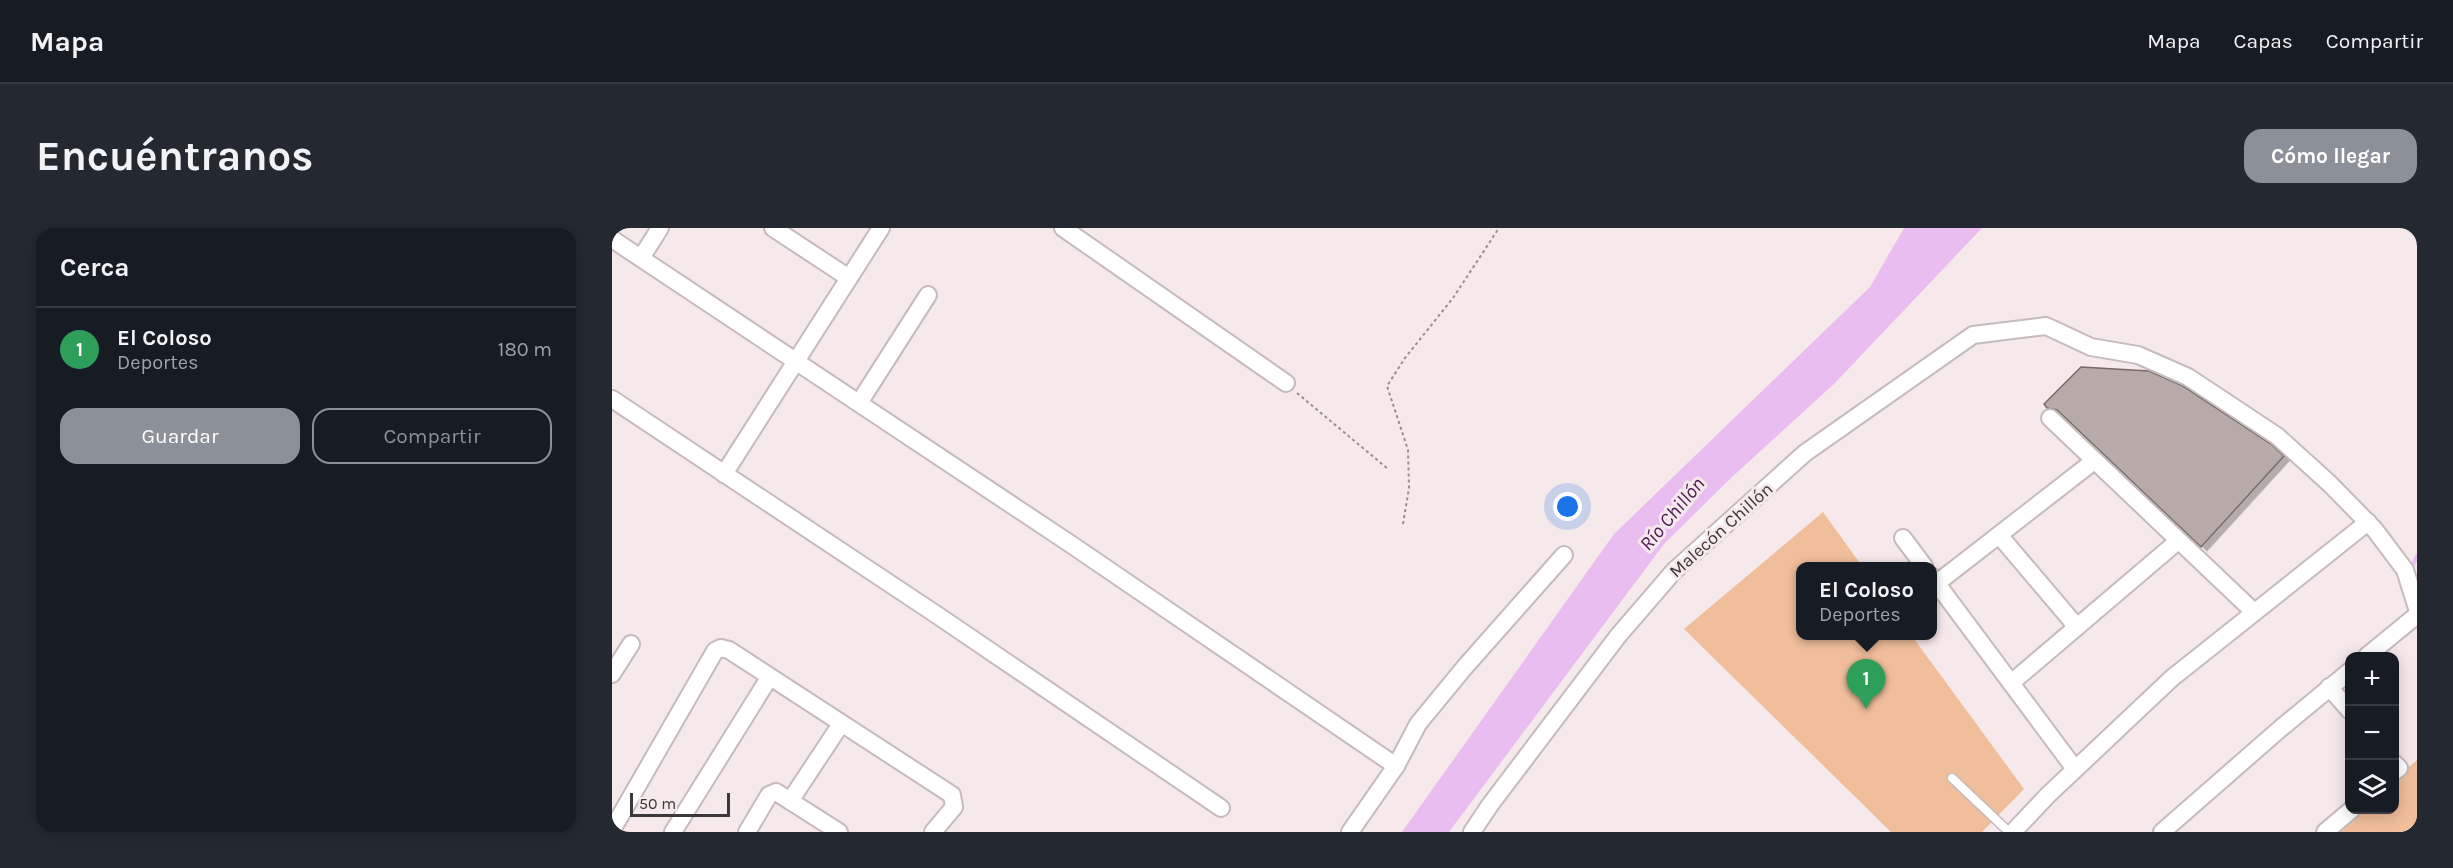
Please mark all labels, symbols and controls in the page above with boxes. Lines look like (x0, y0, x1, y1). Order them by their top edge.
text: Mapa (30, 25, 104, 58)
text: Mapa (2147, 29, 2201, 53)
text: Capas (2234, 29, 2293, 53)
text: Compartir (2326, 29, 2423, 53)
button: Cómo llegar (2244, 129, 2417, 183)
text: Encuéntranos (36, 131, 314, 181)
text: Cerca (60, 252, 129, 283)
text: El Coloso (117, 325, 212, 351)
text: 1 (76, 338, 83, 361)
text: 180 m (498, 338, 552, 361)
text: Deportes (117, 351, 199, 374)
button: Guardar (60, 408, 300, 464)
button: Compartir (312, 408, 552, 464)
water label: Río Chillón (1635, 473, 1709, 555)
street label: Malecón Chillón (1665, 478, 1777, 582)
your location (1553, 492, 1582, 521)
popup (1796, 562, 1937, 640)
text: El Coloso (1819, 577, 1914, 603)
text: Deportes (1819, 603, 1901, 626)
map controls (2345, 652, 2399, 814)
button: + (2345, 652, 2399, 706)
pin: 1 (1846, 660, 1886, 709)
button: − (2345, 706, 2399, 760)
button: layers (2345, 760, 2399, 814)
scale bar (630, 790, 730, 818)
text: 50 m (639, 794, 676, 813)

